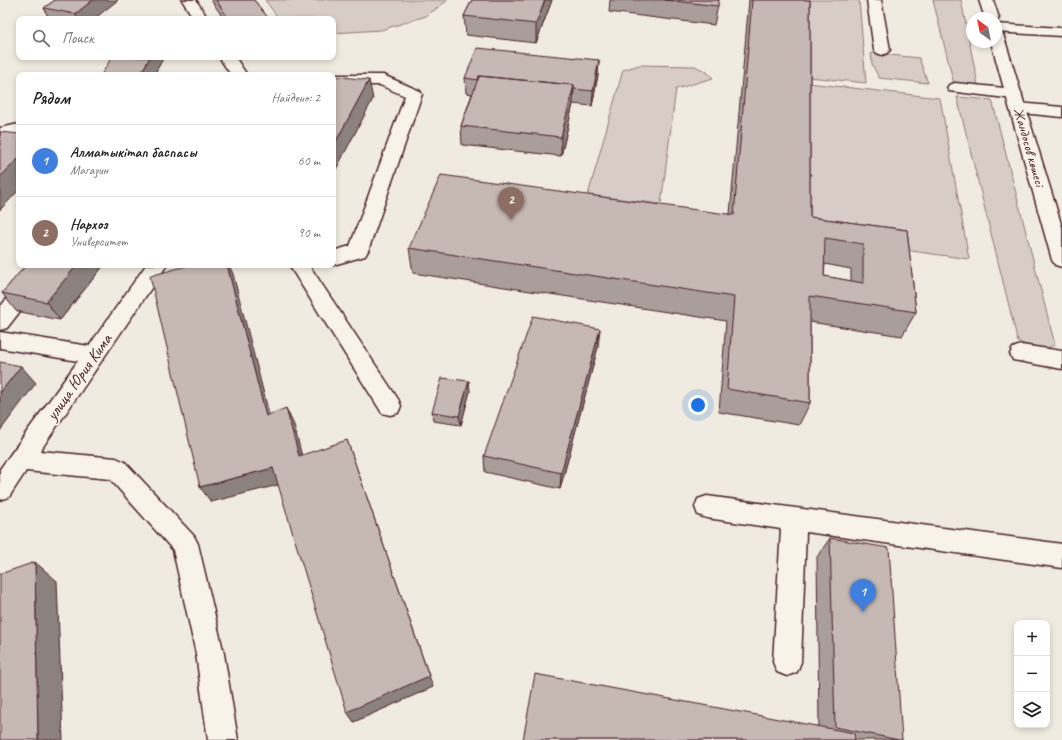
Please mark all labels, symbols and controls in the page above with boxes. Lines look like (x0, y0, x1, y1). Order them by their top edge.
north arrow (966, 12, 1002, 48)
search box (16, 16, 336, 60)
icon: search (30, 27, 52, 49)
text: Поиск (62, 29, 94, 48)
text: Рядом (32, 88, 70, 109)
text: Найдено: 2 (272, 90, 320, 106)
street label: Жандосов көшесі (1010, 106, 1049, 191)
text: Алматыкітап баспасы (70, 143, 196, 162)
text: 1 (42, 153, 48, 169)
text: 60 m (298, 153, 320, 169)
text: Магазин (70, 162, 108, 178)
pin: 2 (498, 187, 524, 220)
text: Нархоз (70, 215, 108, 234)
text: 2 (42, 225, 48, 241)
text: 90 m (298, 225, 320, 241)
text: Университет (70, 234, 128, 250)
street label: улица Юрия Кима (41, 328, 117, 425)
your location (688, 395, 708, 415)
pin: 1 (850, 579, 876, 612)
map controls (1014, 620, 1050, 728)
button: + (1014, 620, 1050, 656)
button: − (1014, 656, 1050, 692)
button: layers (1014, 692, 1050, 728)

